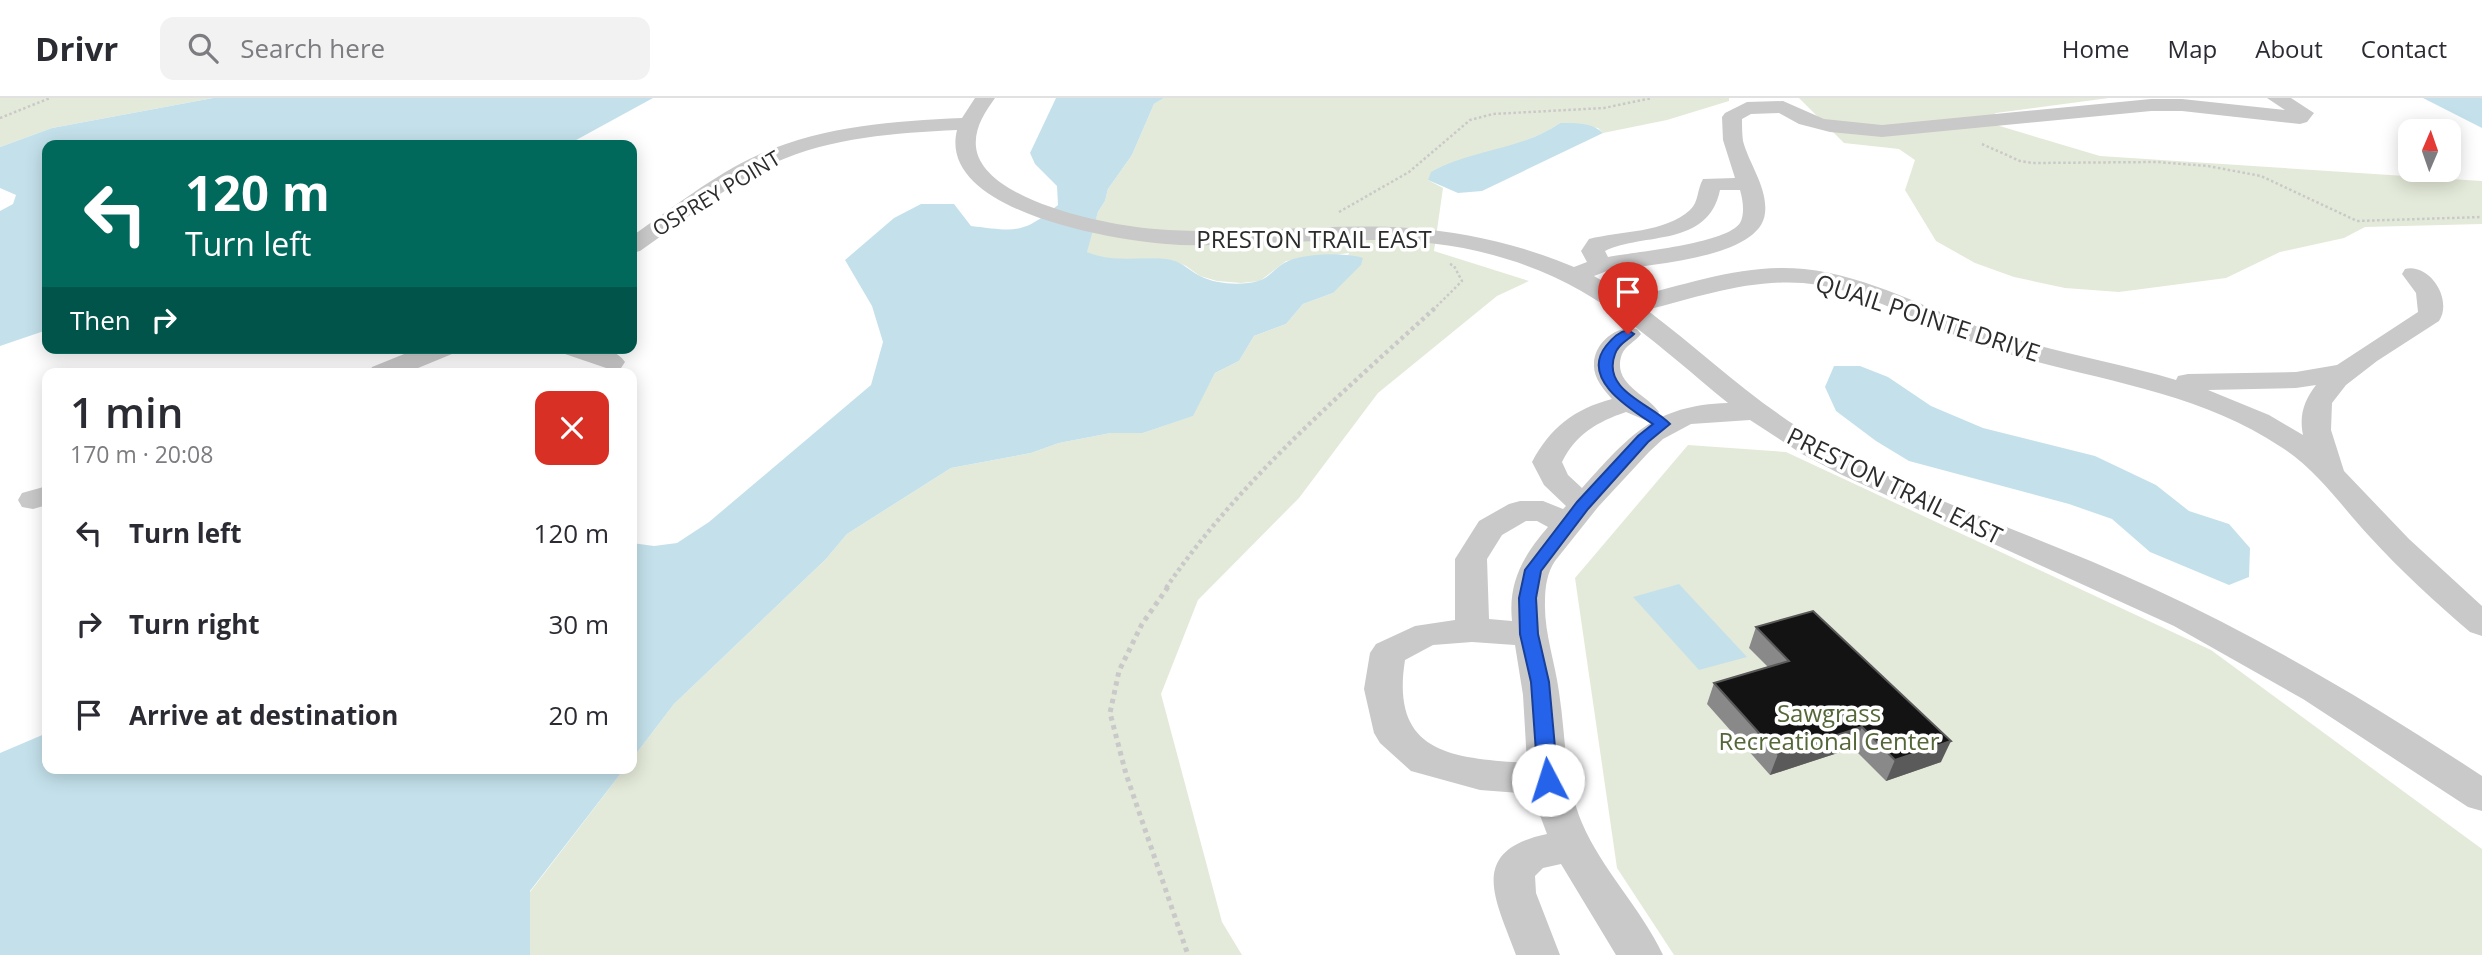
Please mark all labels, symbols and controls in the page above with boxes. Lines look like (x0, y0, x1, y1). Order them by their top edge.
search box (160, 17, 650, 80)
text: Drivr (35, 26, 118, 71)
icon: search (184, 29, 222, 67)
text: Search here (240, 30, 385, 66)
text: Home (2062, 32, 2130, 65)
text: Map (2168, 32, 2217, 65)
text: About (2255, 32, 2323, 65)
text: Contact (2361, 32, 2447, 65)
north arrow (2398, 119, 2460, 182)
map controls (2398, 119, 2461, 182)
street label: OSPREY POINT (647, 144, 786, 242)
text: 120 m (185, 159, 330, 225)
icon: left (70, 168, 161, 259)
text: Turn left (185, 222, 311, 265)
street label: PRESTON TRAIL EAST (1196, 222, 1432, 255)
pin (1598, 262, 1658, 334)
street label: QUAIL POINTE DRIVE (1812, 265, 2044, 369)
icon: arrive (1609, 273, 1647, 311)
icon: right (145, 301, 183, 339)
text: Then (70, 302, 131, 338)
text: 1 min (70, 383, 183, 440)
button: close (535, 391, 609, 465)
street label: PRESTON TRAIL EAST (1782, 419, 2008, 551)
text: 170 m · 20:08 (70, 438, 213, 470)
icon: left (70, 514, 108, 552)
text: Turn left (129, 515, 241, 551)
text: 120 m (534, 515, 609, 551)
icon: right (70, 605, 108, 643)
text: Turn right (129, 606, 260, 642)
text: 30 m (548, 606, 609, 642)
icon: arrive (70, 696, 108, 734)
park label: Sawgrass Recreational Center (1719, 696, 1940, 757)
text: Arrive at destination (129, 697, 398, 733)
text: 20 m (548, 697, 609, 733)
position arrow (1511, 743, 1585, 817)

